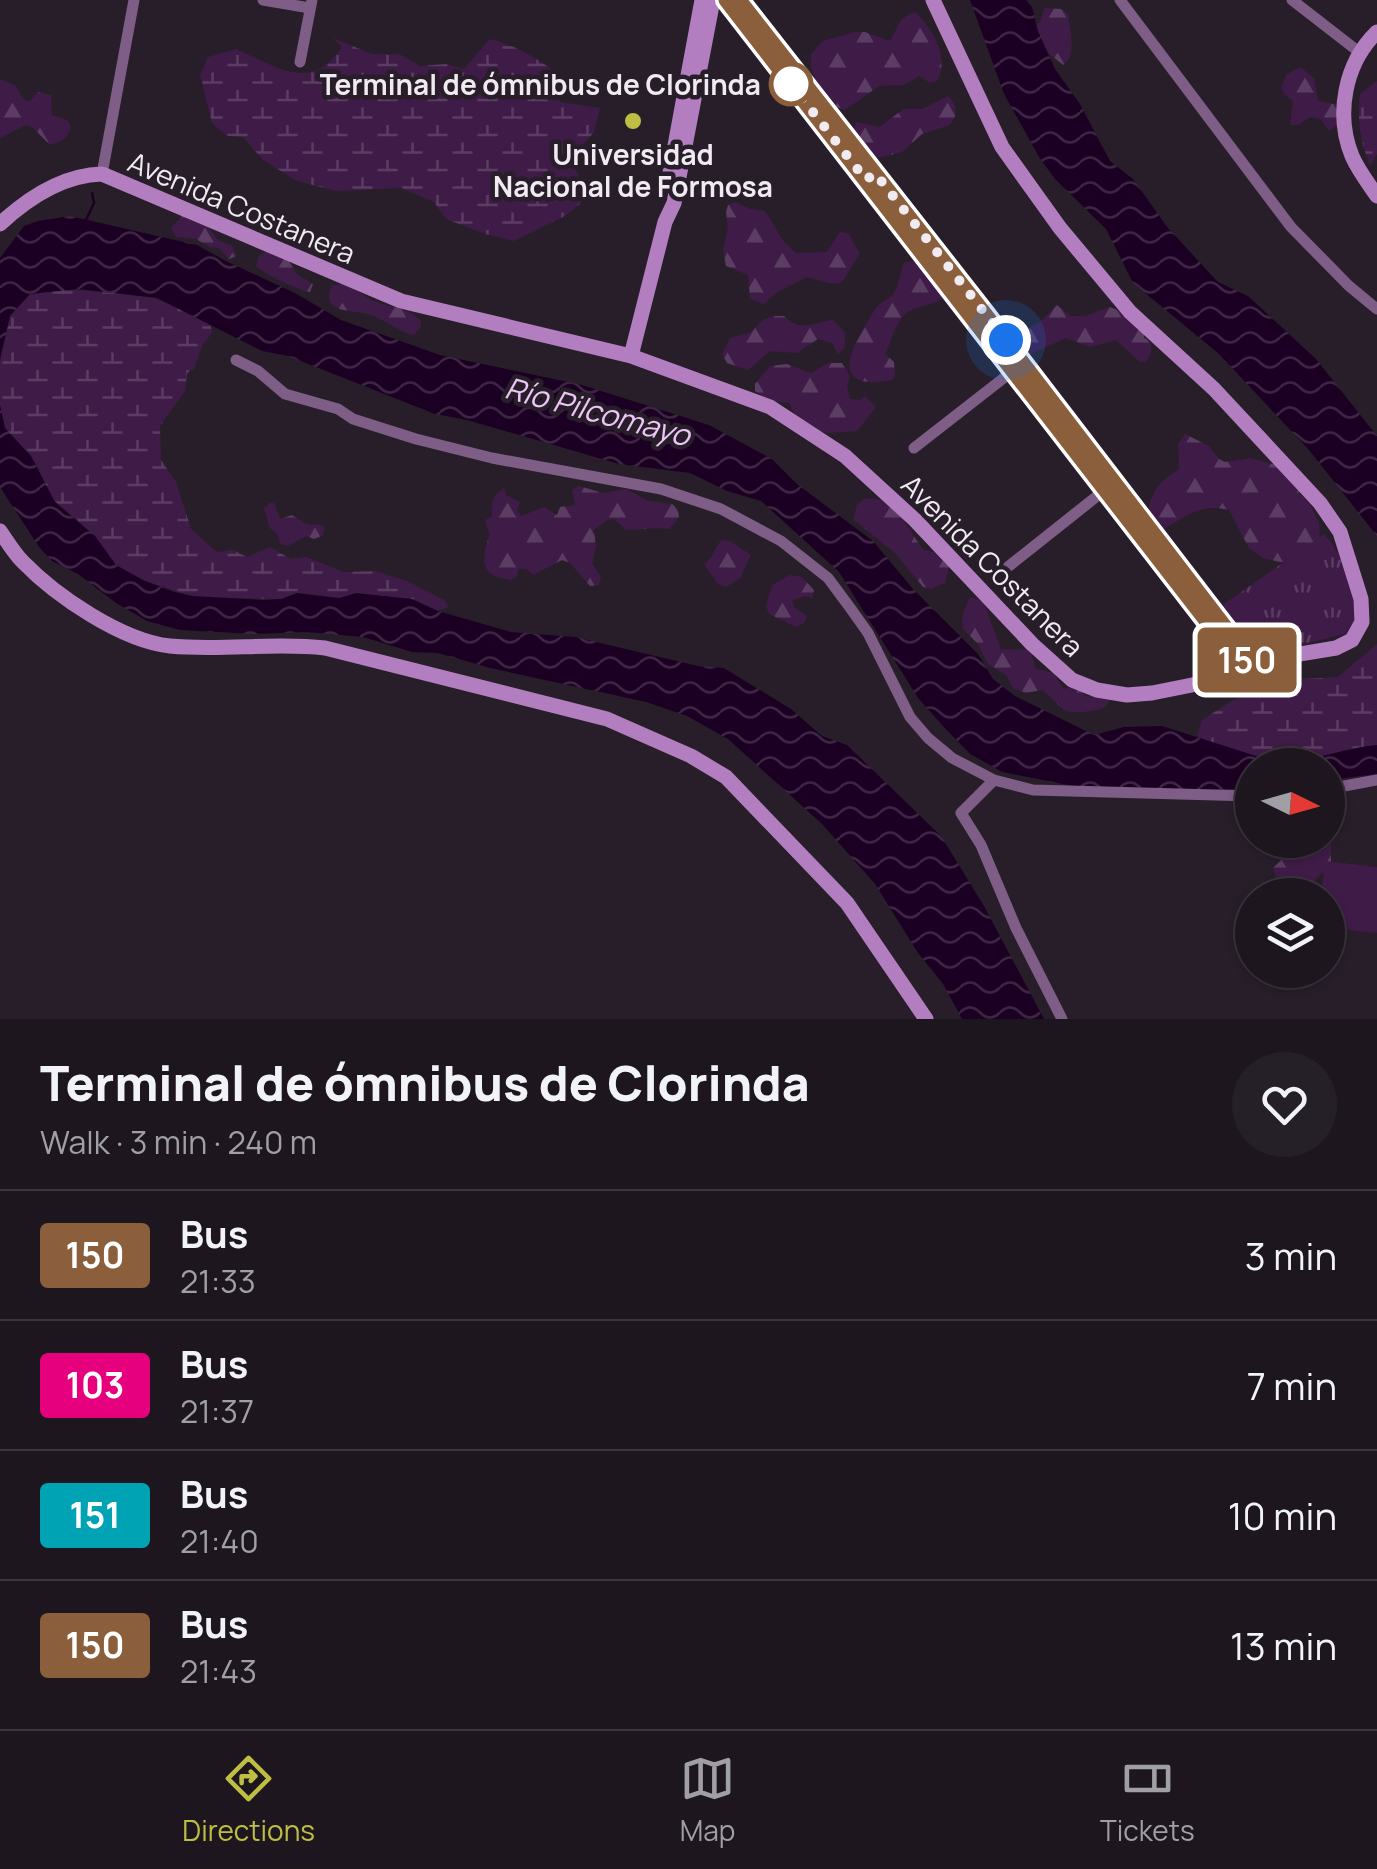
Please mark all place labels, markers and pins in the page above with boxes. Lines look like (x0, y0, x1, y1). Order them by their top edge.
marker: Terminal de ómnibus de Clorinda (770, 63, 812, 105)
place label: Terminal de ómnibus de Clorinda (320, 65, 761, 103)
marker: Universidad Nacional de Formosa (622, 110, 644, 132)
place label: Universidad Nacional de Formosa (493, 135, 773, 205)

